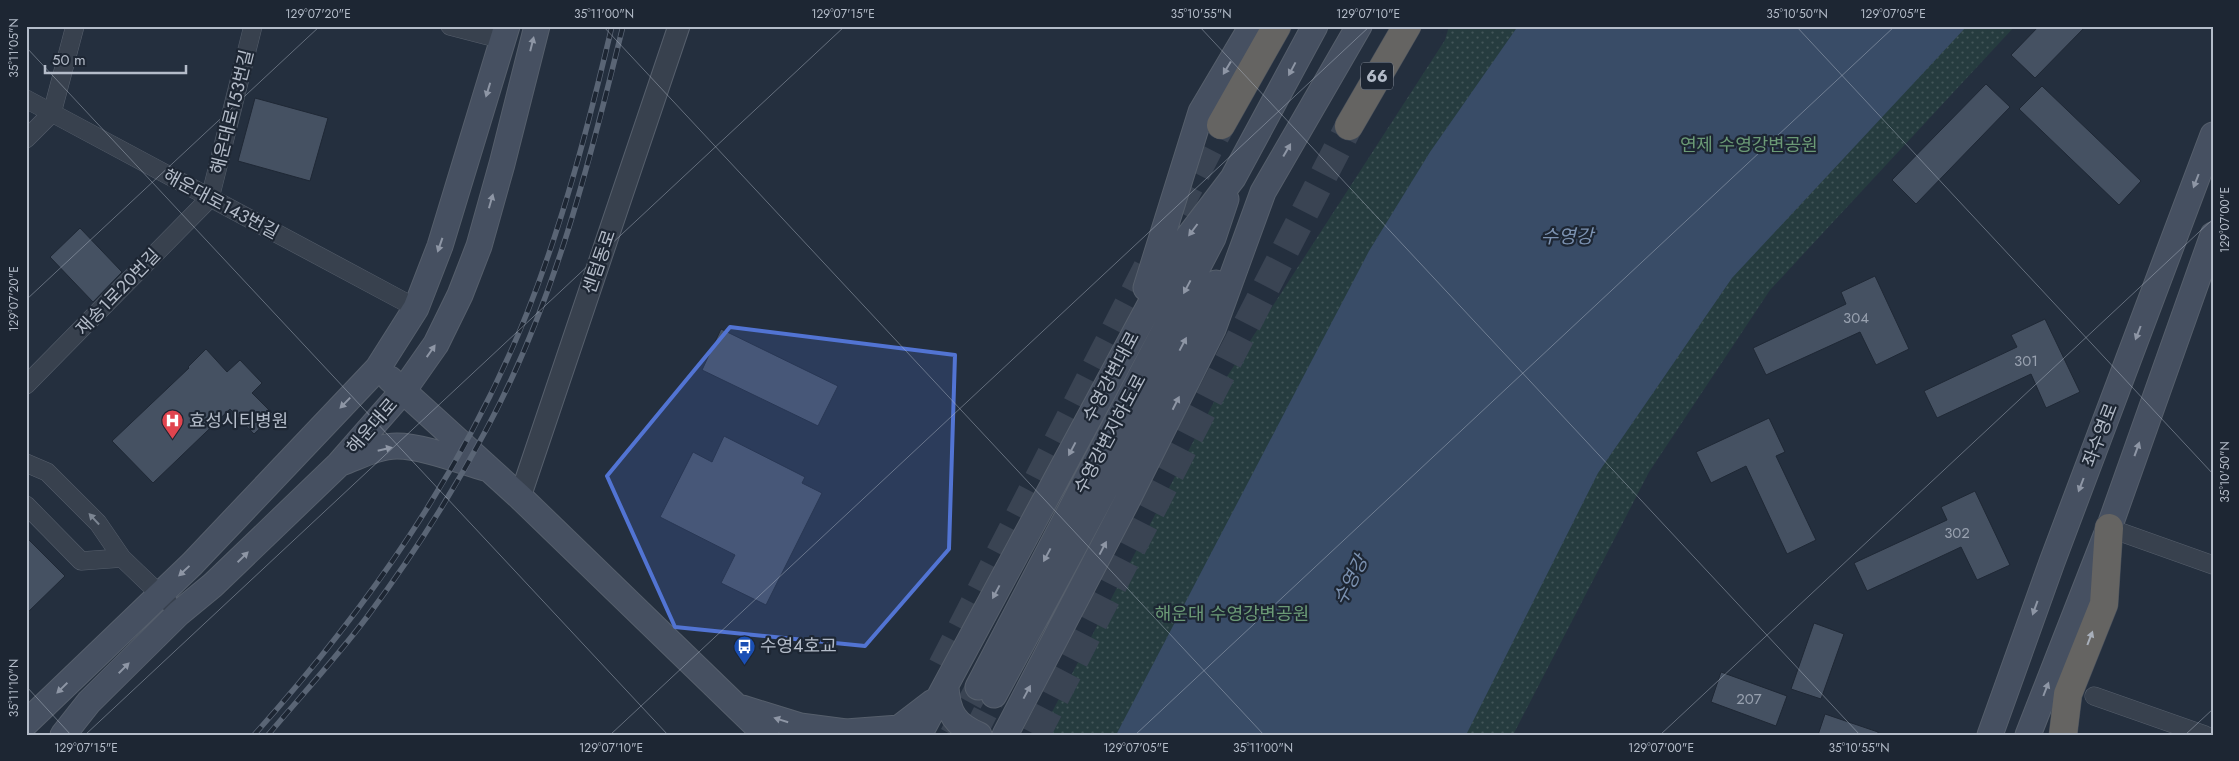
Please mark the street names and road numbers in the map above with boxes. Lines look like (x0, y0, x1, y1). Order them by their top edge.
street label: 해운대로153번길 (204, 47, 260, 177)
road number: 66 (1361, 62, 1393, 90)
street label: 해운대로143번길 (158, 163, 284, 245)
street label: 센텀동로 (576, 226, 622, 298)
street label: 재송1로20번길 (70, 243, 166, 341)
street label: 수영강변대로 (1076, 327, 1146, 427)
street label: 수영강변지하도로 (1067, 369, 1153, 499)
street label: 해운대로 (340, 392, 404, 460)
street label: 좌수영로 (2076, 399, 2124, 471)

